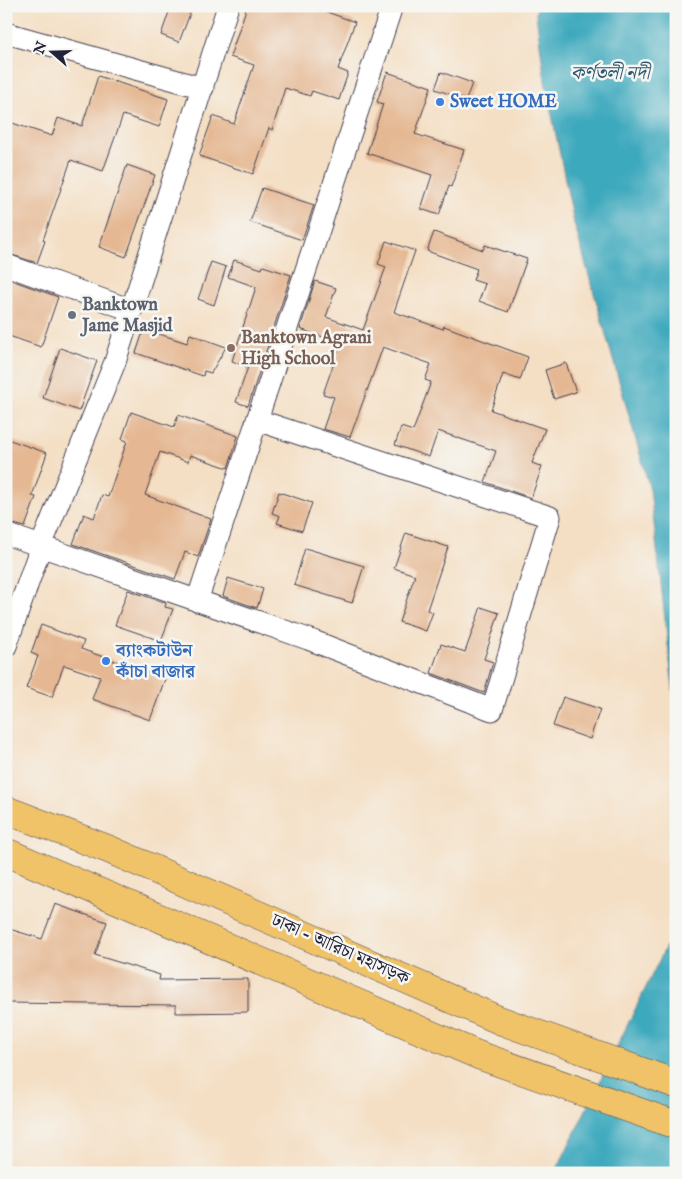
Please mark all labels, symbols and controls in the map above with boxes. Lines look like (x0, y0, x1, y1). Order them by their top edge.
north arrow (28, 28, 78, 78)
text: N (30, 39, 51, 58)
water label: কর্ণতলী নদী (571, 61, 652, 86)
place label: Sweet HOME (450, 91, 557, 114)
marker: Sweet HOME (434, 96, 446, 108)
place label: Banktown Jame Masjid (80, 294, 173, 338)
marker: Banktown Jame Masjid (66, 309, 78, 321)
place label: Banktown Agrani High School (241, 327, 372, 371)
marker: Banktown Agrani High School (225, 342, 237, 354)
place label: ব্যাংকটাউন কাঁচা বাজার (115, 639, 196, 684)
marker: ব্যাংকটাউন কাঁচা বাজার (100, 655, 112, 667)
street label: ঢাকা - আরিচা মহাসড়ক (267, 909, 414, 991)

